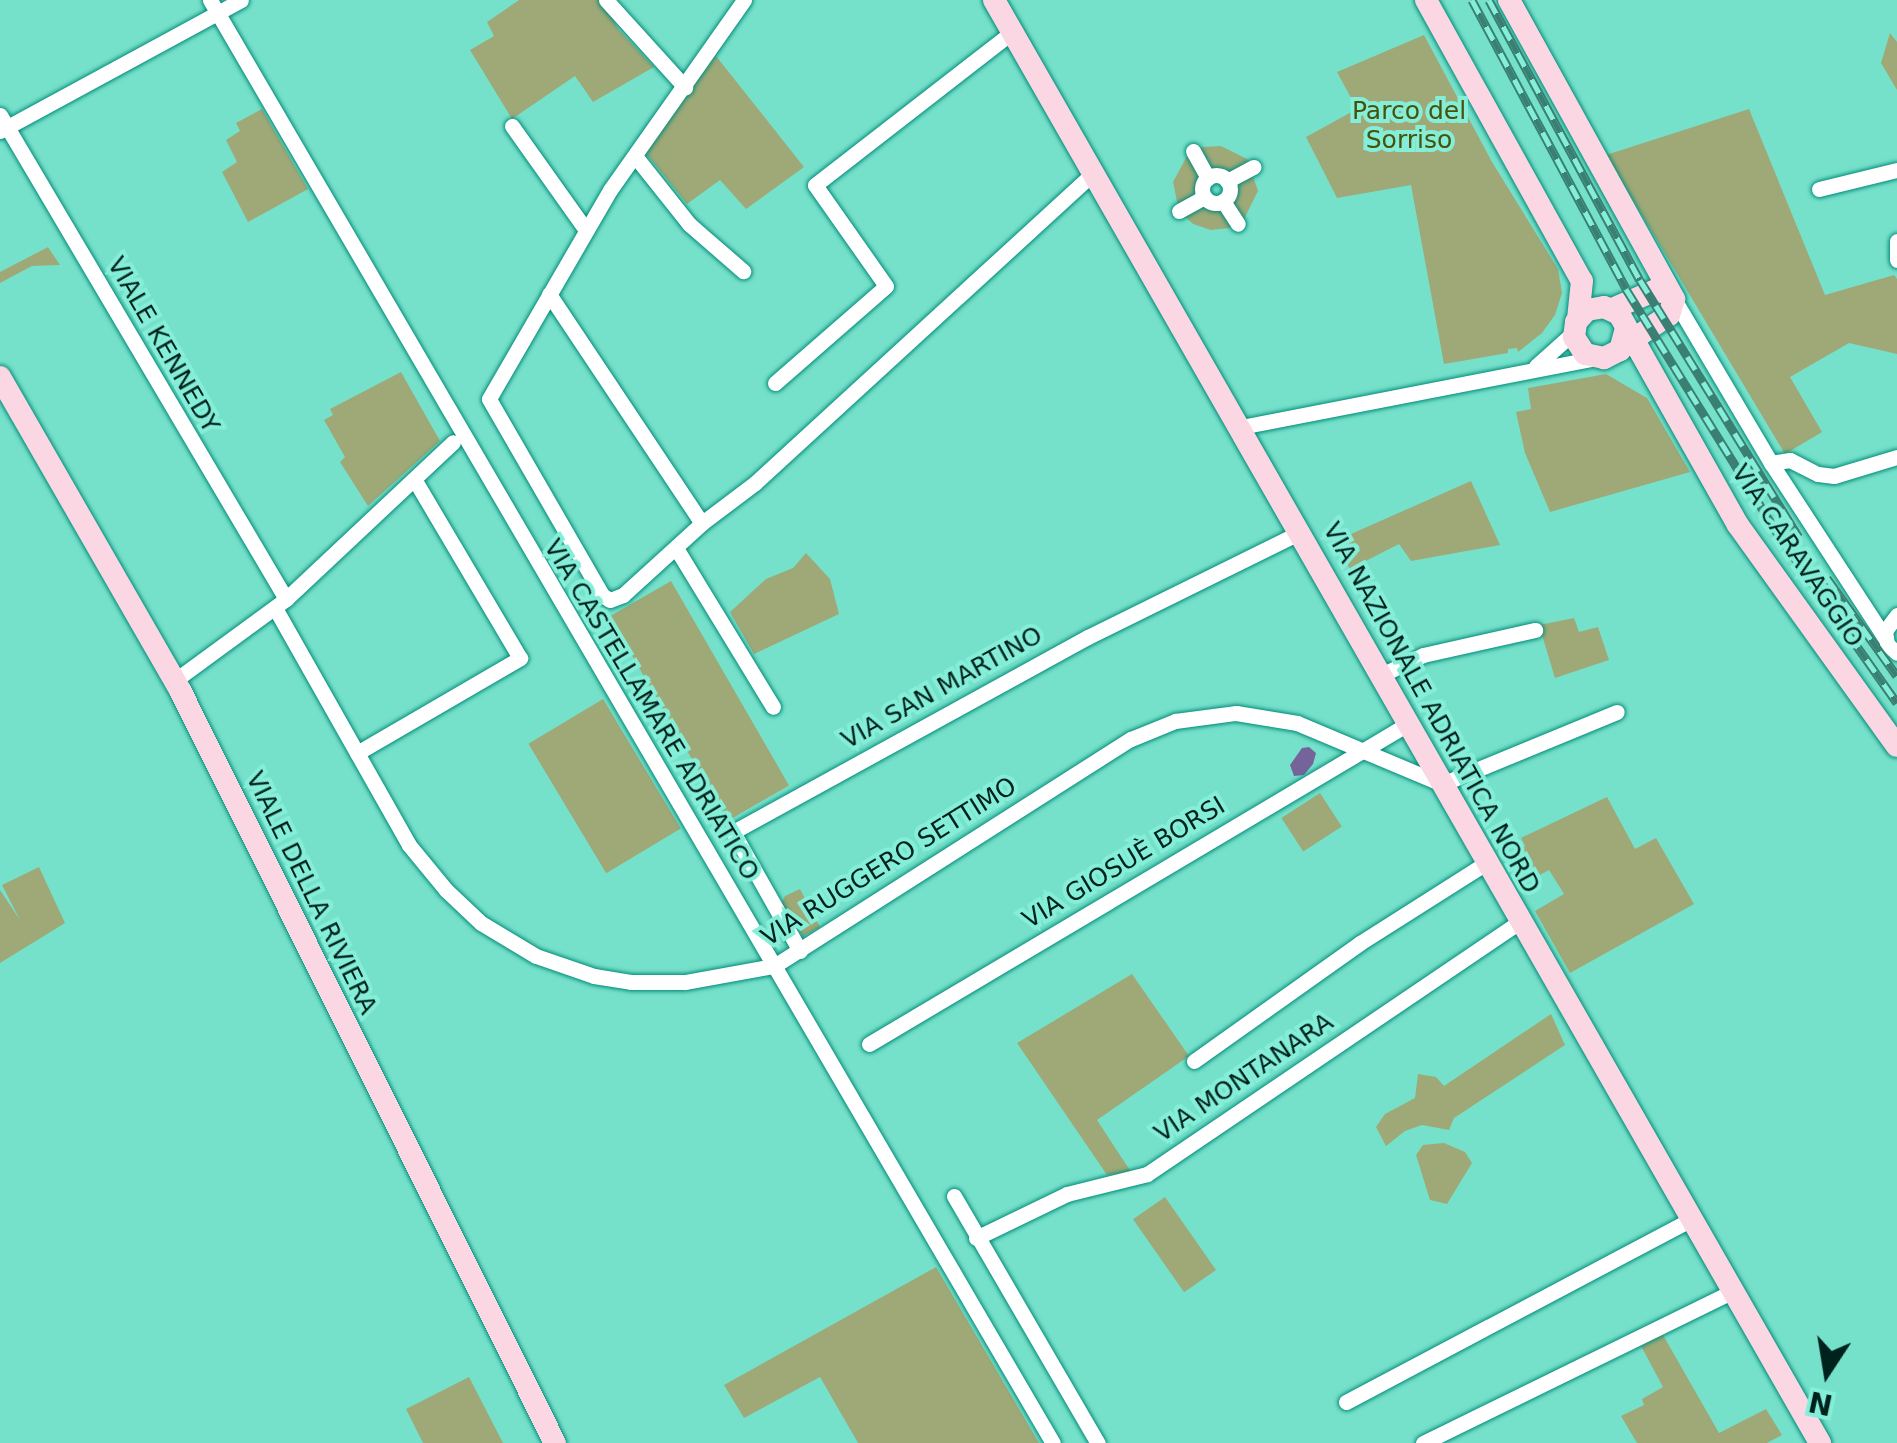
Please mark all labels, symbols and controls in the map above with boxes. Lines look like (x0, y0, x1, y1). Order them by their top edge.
park label: Parco del Sorriso (1352, 97, 1466, 156)
street label: VIALE KENNEDY (101, 252, 225, 438)
street label: VIA CARAVAGGIO (1725, 459, 1869, 653)
street label: VIA NAZIONALE ADRIATICA NORD (1316, 517, 1546, 899)
street label: VIA CASTELLAMARE ADRIATICO (537, 534, 765, 886)
street label: VIA SAN MARTINO (836, 620, 1048, 756)
street label: VIALE DELLA RIVIERA (239, 767, 383, 1019)
street label: VIA RUGGERO SETTIMO (756, 771, 1022, 953)
street label: VIA GIOSUÈ BORSI (1017, 791, 1231, 935)
street label: VIA MONTANARA (1149, 1007, 1339, 1149)
north arrow (1777, 1323, 1877, 1423)
text: N (1806, 1384, 1836, 1421)

